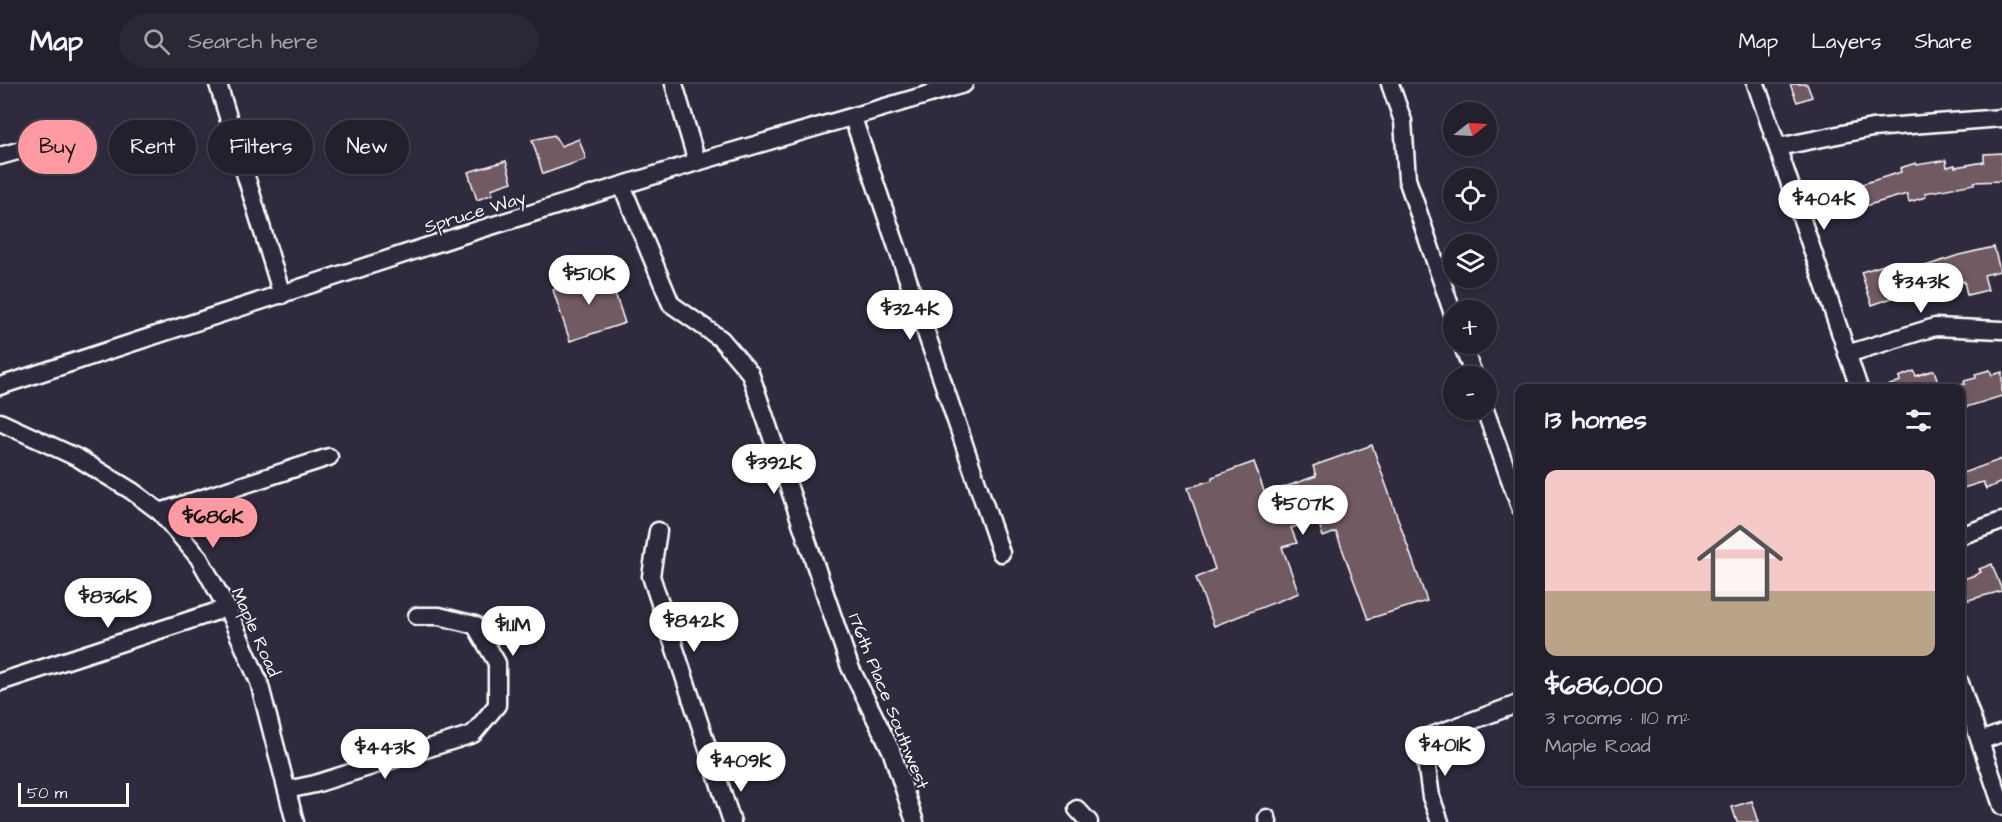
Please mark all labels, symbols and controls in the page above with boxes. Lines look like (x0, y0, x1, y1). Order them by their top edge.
search box (119, 14, 539, 68)
text: Map (30, 22, 83, 61)
icon: search (140, 25, 173, 58)
text: Search here (188, 26, 318, 57)
text: Map (1738, 27, 1778, 56)
text: Layers (1811, 27, 1881, 56)
text: Share (1914, 27, 1972, 56)
north arrow (1443, 102, 1497, 156)
map controls (1443, 102, 1497, 420)
chip: Buy (18, 120, 97, 174)
chip: Rent (109, 120, 196, 174)
chip: Filters (208, 120, 313, 174)
chip: New (325, 120, 409, 174)
button: locate (1443, 168, 1497, 222)
pin: $404K (1782, 180, 1866, 231)
street label: Spruce Way (421, 185, 529, 241)
text: $404K (1792, 185, 1856, 213)
button: layers (1443, 234, 1497, 288)
pin: $510K (547, 255, 631, 306)
text: $510K (563, 260, 615, 288)
pin: $343K (1879, 263, 1963, 314)
text: $343K (1892, 268, 1950, 296)
pin: $324K (868, 290, 952, 341)
text: $324K (881, 295, 939, 323)
button: + (1443, 300, 1497, 354)
button: − (1443, 366, 1497, 420)
text: 13 homes (1545, 402, 1647, 438)
icon: filters (1902, 404, 1935, 437)
pin: $392K (732, 444, 816, 495)
text: $392K (746, 449, 802, 477)
pin: $507K (1261, 485, 1345, 536)
text: $507K (1272, 490, 1334, 518)
pin: $686K (171, 498, 255, 549)
text: $686K (182, 503, 244, 531)
icon: home (1686, 509, 1794, 617)
pin: $836K (66, 578, 150, 629)
text: $836K (79, 583, 137, 611)
street label: Maple Road (225, 584, 286, 681)
pin: $842K (652, 602, 736, 653)
pin: $1.1M (471, 606, 555, 657)
text: $842K (663, 607, 725, 635)
street label: 176th Place Southwest (842, 610, 936, 793)
text: $1.1M (495, 611, 531, 639)
text: $686,000 (1545, 668, 1663, 704)
text: 3 rooms · 110 m² (1545, 704, 1690, 732)
pin: $401K (1403, 726, 1487, 777)
pin: $443K (343, 729, 427, 780)
text: $401K (1419, 731, 1471, 759)
text: Maple Road (1545, 732, 1651, 760)
text: $443K (355, 734, 415, 762)
pin: $409K (699, 742, 783, 793)
text: $409K (711, 747, 771, 775)
scale bar (18, 780, 129, 808)
text: 50 m (27, 782, 67, 804)

